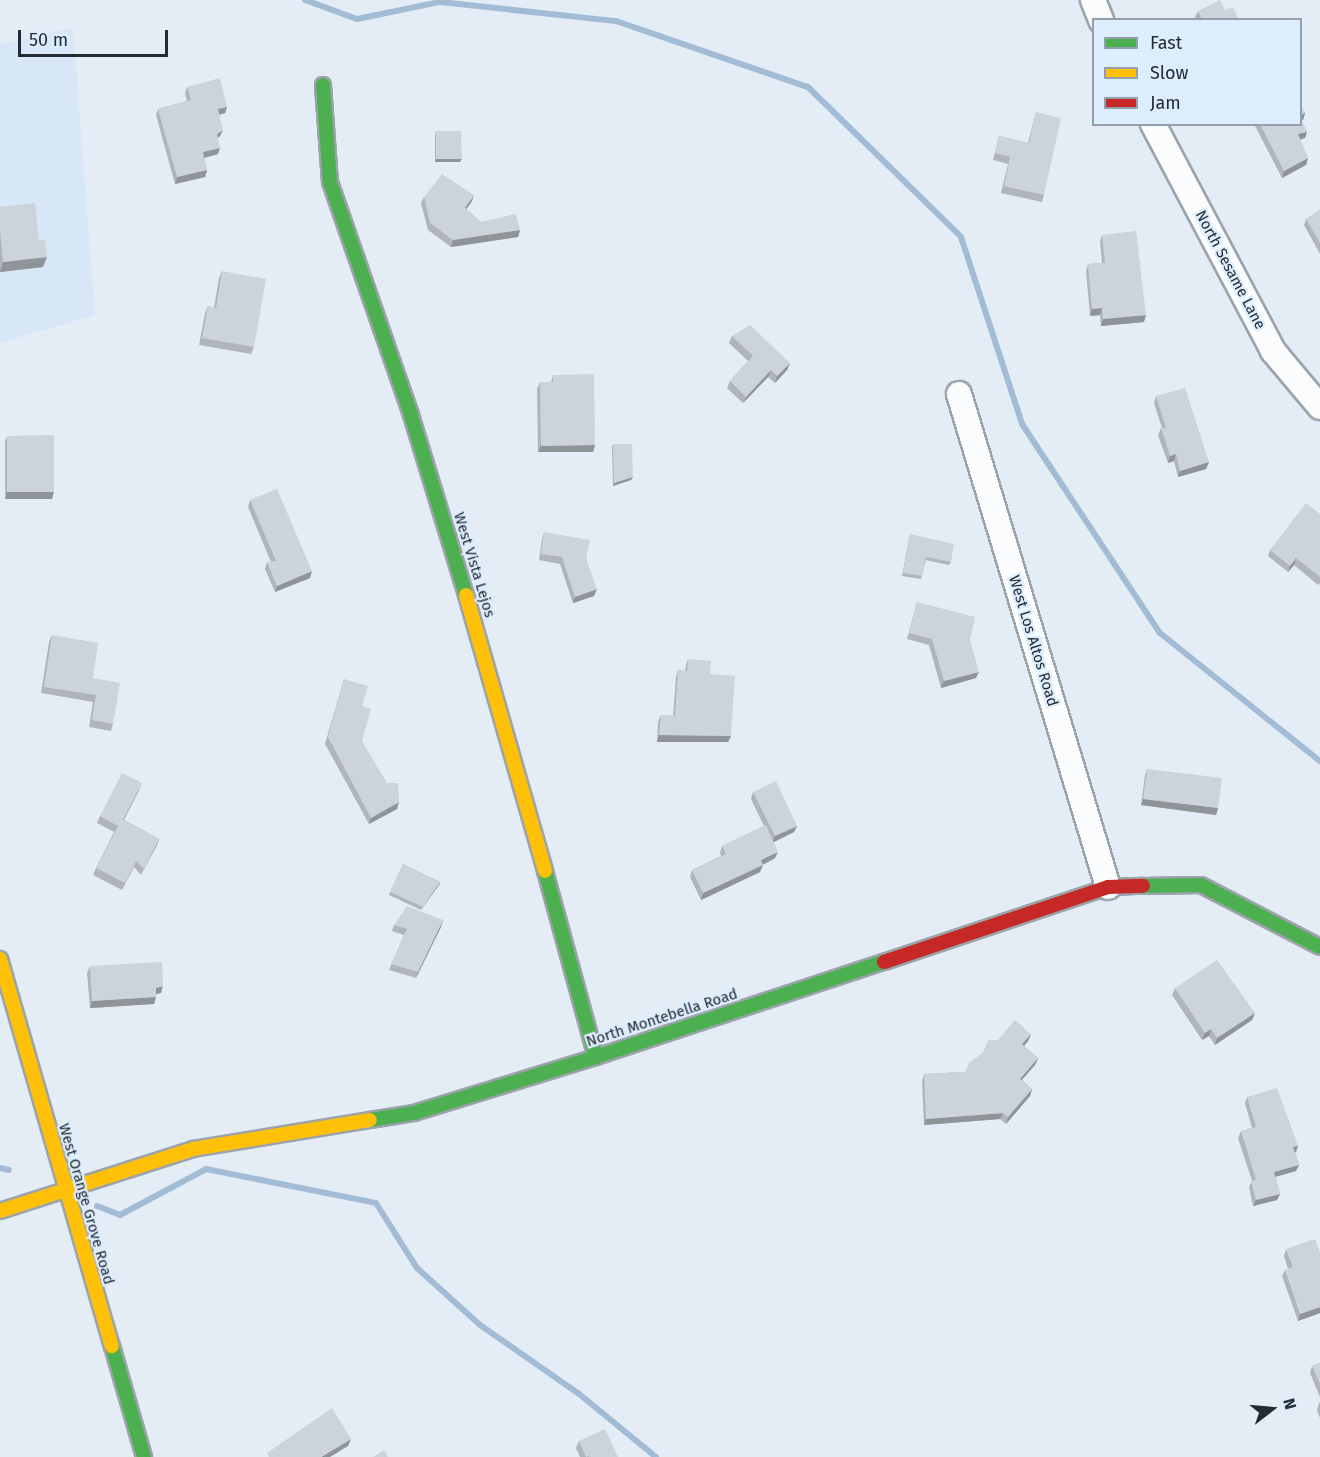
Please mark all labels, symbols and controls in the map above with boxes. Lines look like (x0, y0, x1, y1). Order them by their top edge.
scale bar (21, 18, 171, 56)
legend (1092, 18, 1302, 126)
text: 50 m (29, 29, 68, 51)
text: Fast (1150, 32, 1182, 54)
text: Slow (1150, 62, 1188, 84)
text: Jam (1150, 92, 1181, 114)
street label: North Sesame Lane (1191, 208, 1269, 332)
street label: West Vista Lejos (449, 510, 499, 620)
street label: West Los Altos Road (1004, 573, 1062, 709)
street label: North Montebella Road (584, 985, 740, 1051)
street label: West Orange Grove Road (54, 1121, 118, 1287)
north arrow (1242, 1379, 1302, 1439)
text: N (1279, 1396, 1300, 1412)

